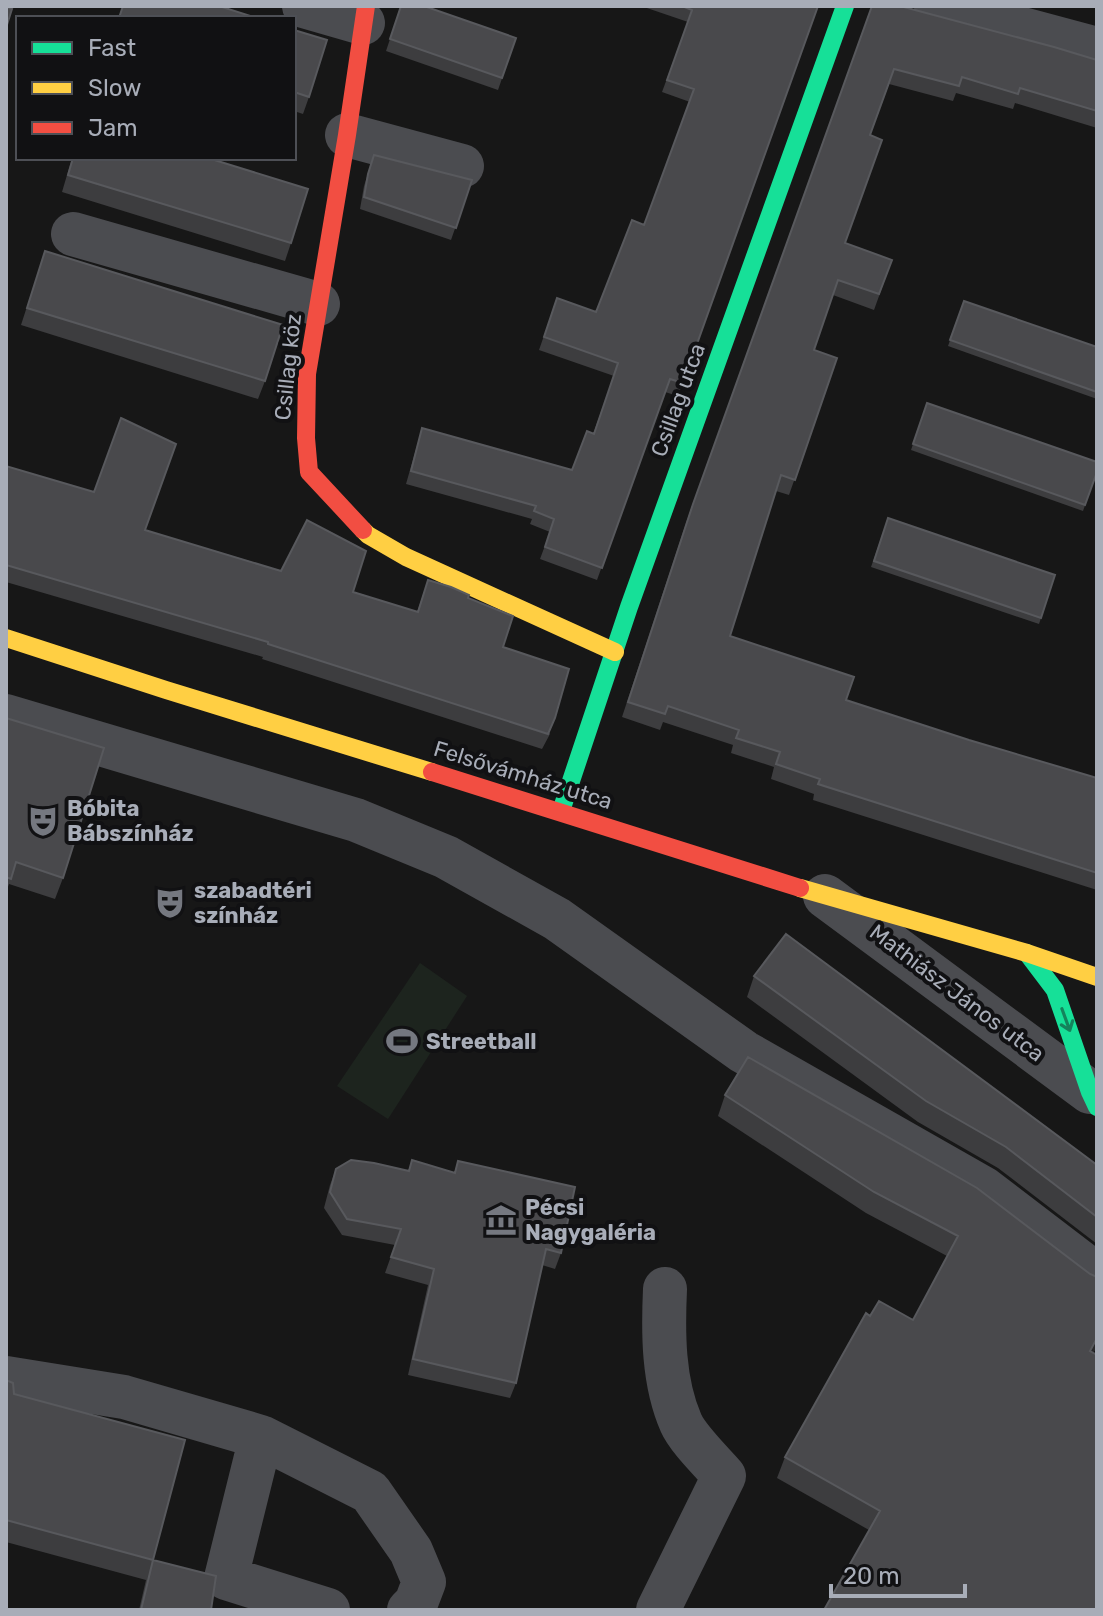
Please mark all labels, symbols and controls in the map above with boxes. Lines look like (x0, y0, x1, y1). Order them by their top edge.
legend (16, 16, 296, 160)
text: Fast (88, 34, 136, 62)
text: Slow (88, 74, 141, 102)
text: Jam (88, 114, 138, 142)
street label: Csillag köz (269, 312, 307, 422)
street label: Csillag utca (645, 340, 711, 460)
street label: Felsővámház utca (430, 735, 616, 815)
place label: Bóbita Bábszínház (67, 795, 194, 847)
theatre icon: Bóbita Bábszínház (26, 804, 60, 838)
place label: szabadtéri színház (194, 877, 312, 929)
theatre icon: szabadtéri színház (153, 886, 187, 920)
street label: Mathiász János utca (864, 919, 1050, 1067)
one-way arrow (1060, 1007, 1074, 1032)
sports icon: Streetball (385, 1024, 419, 1058)
place label: Streetball (426, 1028, 537, 1055)
place label: Pécsi Nagygaléria (525, 1194, 656, 1246)
museum icon: Pécsi Nagygaléria (484, 1203, 518, 1237)
scale bar (831, 1548, 965, 1598)
text: 20 m (843, 1562, 900, 1590)

